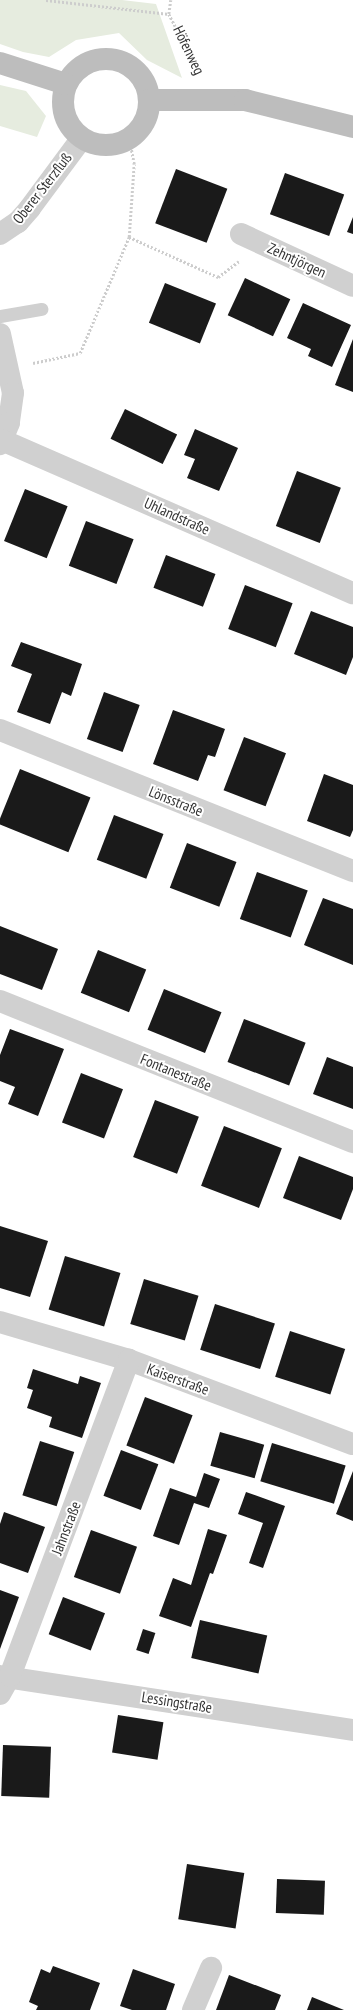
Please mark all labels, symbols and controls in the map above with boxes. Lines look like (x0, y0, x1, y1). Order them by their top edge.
street label: Höfenweg (169, 23, 209, 77)
street label: Oberer Sterzfluß (9, 149, 75, 227)
street label: Zehntjörgen (265, 239, 329, 281)
street label: Uhlandstraße (141, 494, 213, 538)
street label: Lönsstraße (146, 782, 206, 820)
street label: Fontanestraße (138, 1050, 214, 1094)
street label: Kaiserstraße (145, 1360, 211, 1398)
street label: Jahnstraße (48, 1499, 84, 1557)
street label: Lessingstraße (141, 1688, 213, 1716)

